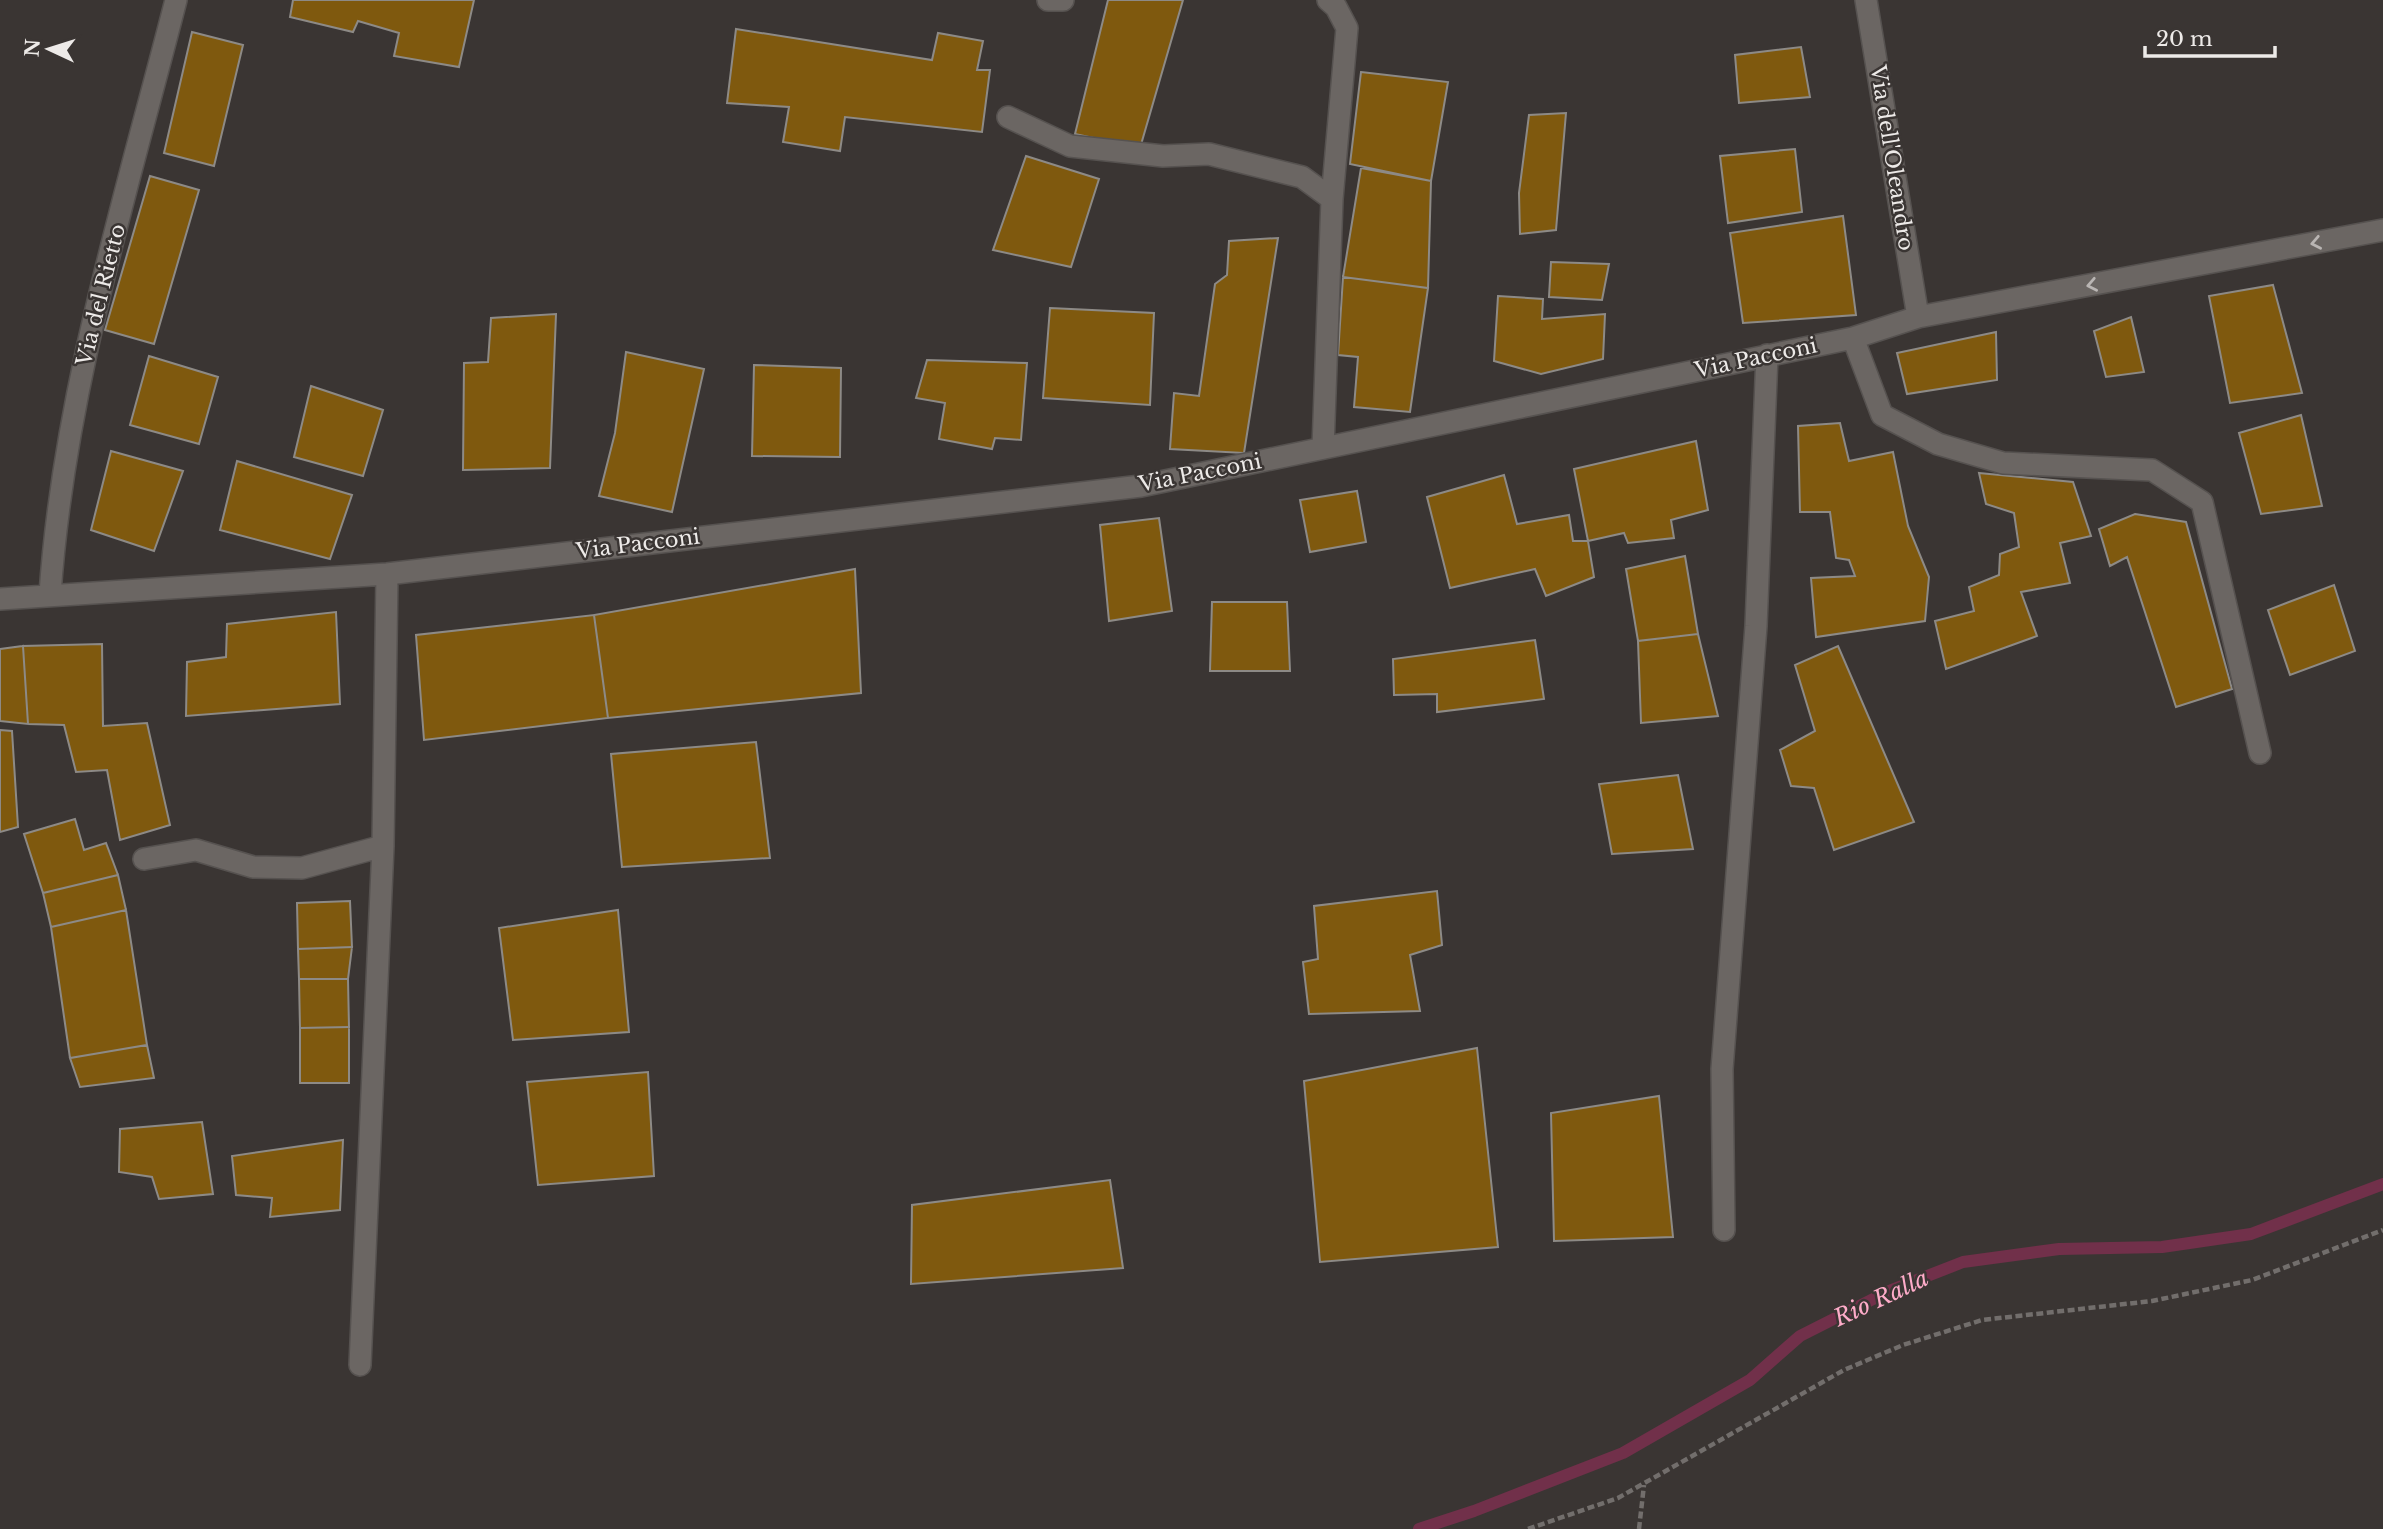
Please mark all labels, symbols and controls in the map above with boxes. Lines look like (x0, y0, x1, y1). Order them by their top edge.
north arrow (14, 14, 84, 84)
scale bar (2145, 14, 2274, 58)
text: 20 m (2156, 26, 2213, 52)
text: N (20, 38, 45, 58)
street label: Via dell'Oleandro (1864, 62, 1919, 253)
street label: Via del Rietto (71, 221, 131, 370)
one-way arrow (2310, 235, 2322, 250)
one-way arrow (2086, 276, 2098, 291)
street label: Via Pacconi (1691, 332, 1820, 384)
street label: Via Pacconi (1135, 448, 1264, 498)
street label: Via Pacconi (574, 524, 701, 565)
water label: Rio Ralla (1828, 1264, 1933, 1333)

